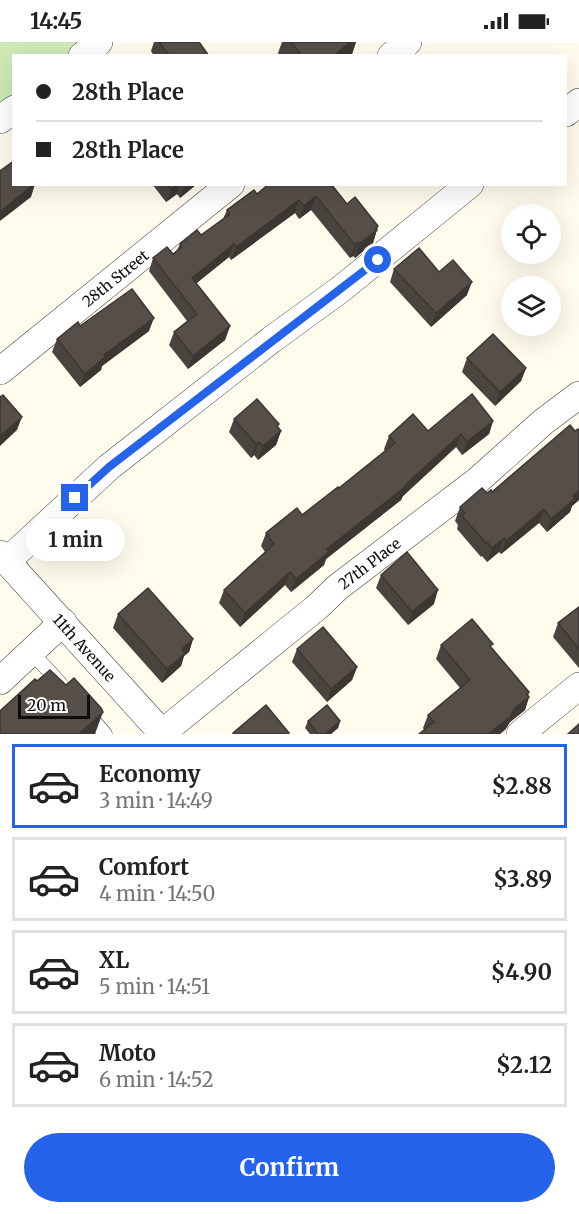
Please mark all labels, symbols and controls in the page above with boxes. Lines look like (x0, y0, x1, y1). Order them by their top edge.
text: 14:45 (30, 7, 82, 35)
text: 28th Place (72, 78, 184, 106)
text: 28th Place (72, 136, 184, 164)
map controls (501, 204, 561, 336)
button: locate (501, 204, 561, 264)
street label: 28th Street (78, 245, 152, 310)
route start (364, 246, 391, 273)
button: layers (501, 276, 561, 336)
route end (61, 484, 88, 511)
callout: 1 min (26, 519, 124, 561)
text: 1 min (48, 527, 103, 552)
street label: 27th Place (334, 533, 404, 593)
street label: 11th Avenue (49, 610, 120, 685)
scale bar (18, 692, 90, 720)
text: 20 m (27, 695, 66, 715)
icon: car (27, 759, 81, 813)
text: Economy (99, 760, 200, 788)
text: $2.88 (492, 772, 552, 800)
text: 3 min · 14:49 (99, 788, 213, 813)
icon: car (27, 852, 81, 906)
text: Comfort (99, 853, 189, 881)
text: $3.89 (493, 865, 552, 893)
text: 4 min · 14:50 (99, 881, 215, 906)
icon: car (27, 945, 81, 999)
text: XL (99, 946, 129, 974)
text: $4.90 (491, 958, 552, 986)
text: 5 min · 14:51 (99, 974, 210, 999)
icon: car (27, 1038, 81, 1092)
text: Moto (99, 1039, 156, 1067)
text: $2.12 (496, 1051, 552, 1079)
text: 6 min · 14:52 (99, 1067, 214, 1092)
button: Confirm (24, 1133, 555, 1202)

